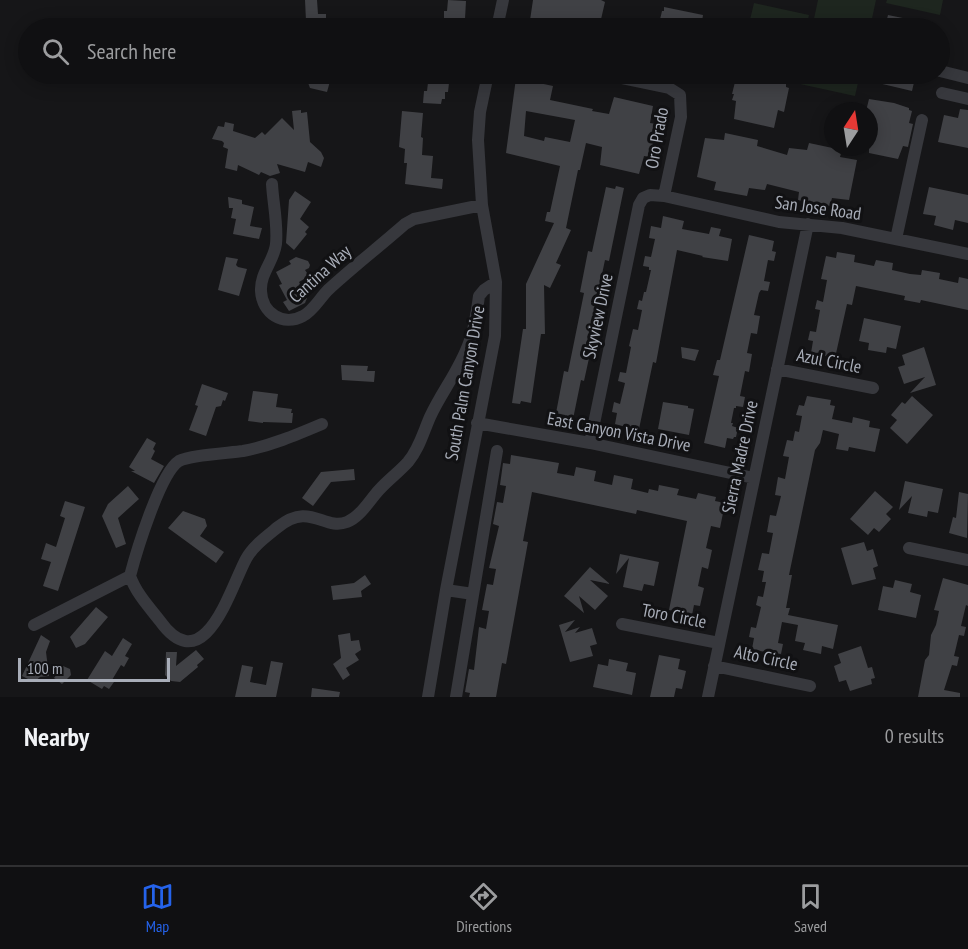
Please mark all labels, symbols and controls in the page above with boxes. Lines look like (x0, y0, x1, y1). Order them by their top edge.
search box (18, 18, 950, 84)
icon: search (39, 35, 72, 68)
text: Search here (87, 37, 176, 65)
north arrow (824, 102, 878, 156)
street label: Oro Prado (640, 105, 673, 170)
street label: San Jose Road (774, 190, 863, 225)
street label: Cantina Way (284, 239, 356, 308)
street label: Skyview Drive (577, 271, 618, 361)
street label: South Palm Canyon Drive (440, 304, 489, 462)
street label: Azul Circle (795, 343, 864, 378)
street label: Sierra Madre Drive (716, 398, 763, 516)
street label: East Canyon Vista Drive (545, 406, 693, 457)
street label: Toro Circle (640, 598, 708, 633)
street label: Alto Circle (732, 640, 800, 675)
scale bar (18, 655, 170, 682)
text: 100 m (27, 658, 62, 678)
text: Nearby (24, 720, 89, 753)
text: 0 results (885, 723, 944, 749)
tab: Map (141, 880, 174, 936)
tab: Directions (456, 880, 512, 936)
tab: Saved (794, 880, 827, 936)

